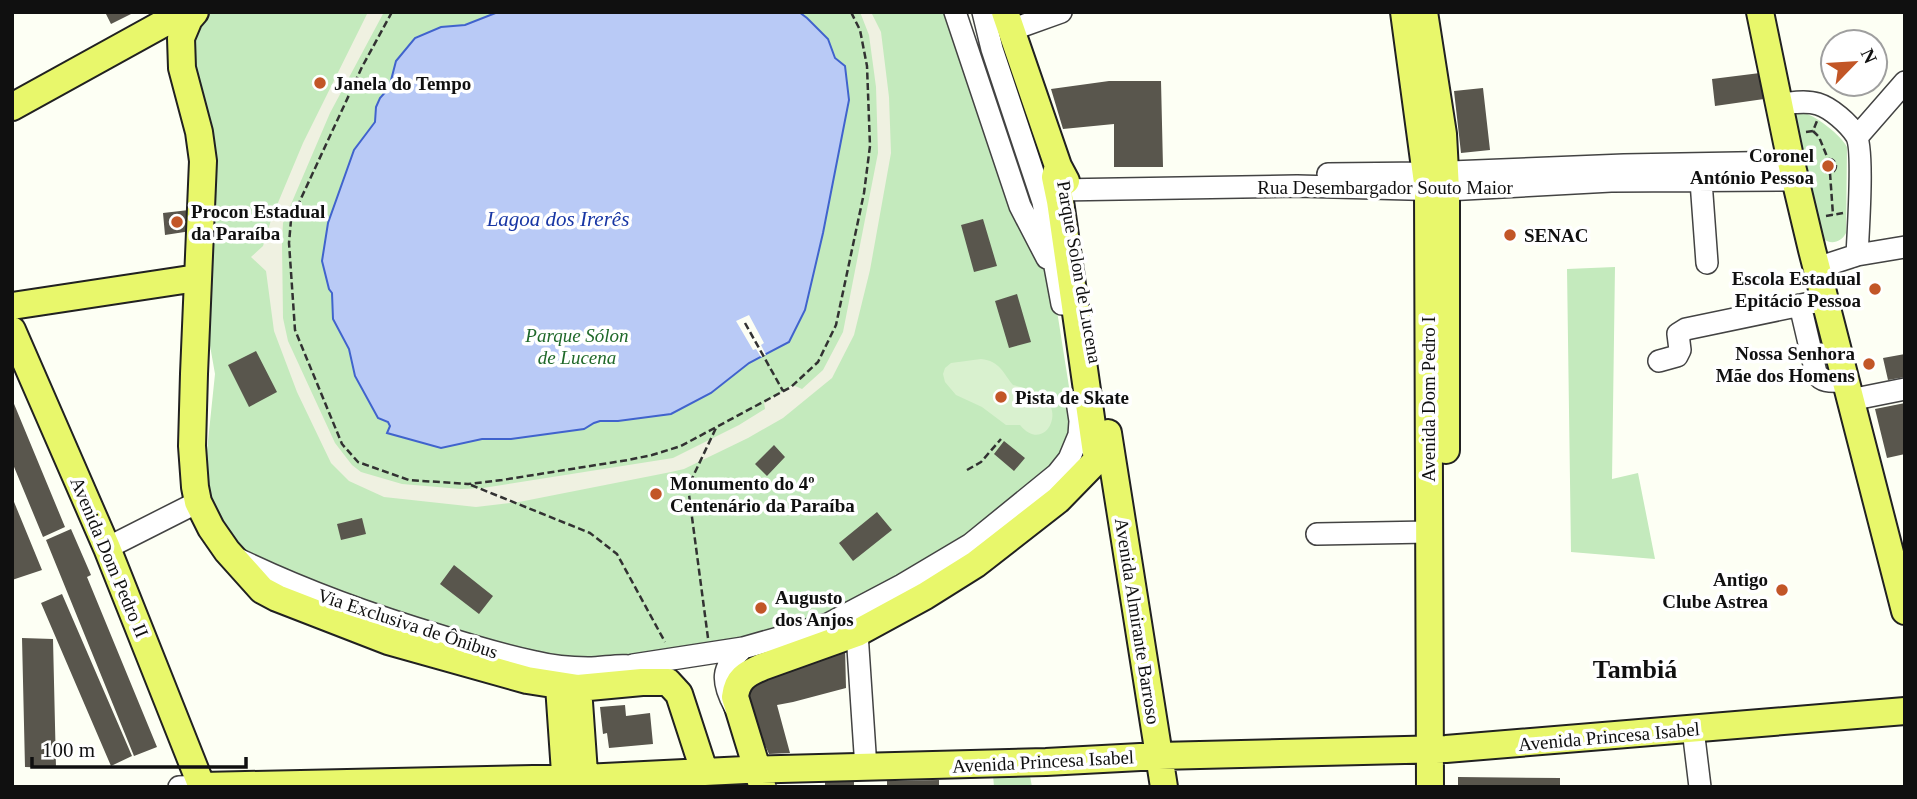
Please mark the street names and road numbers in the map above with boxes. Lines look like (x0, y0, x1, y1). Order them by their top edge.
street label: Rua Desembargador Souto Maior (1257, 177, 1513, 198)
street label: Parque Solon de Lucena (1053, 179, 1106, 366)
street label: Avenida Dom Pedro I (1418, 316, 1439, 482)
street label: Avenida Dom Pedro II (66, 474, 153, 641)
street label: Avenida Almirante Barroso (1111, 516, 1164, 726)
street label: Via Exclusiva de Ônibus (315, 584, 501, 663)
street label: Avenida Princesa Isabel (1517, 718, 1701, 755)
street label: Avenida Princesa Isabel (951, 746, 1135, 777)

